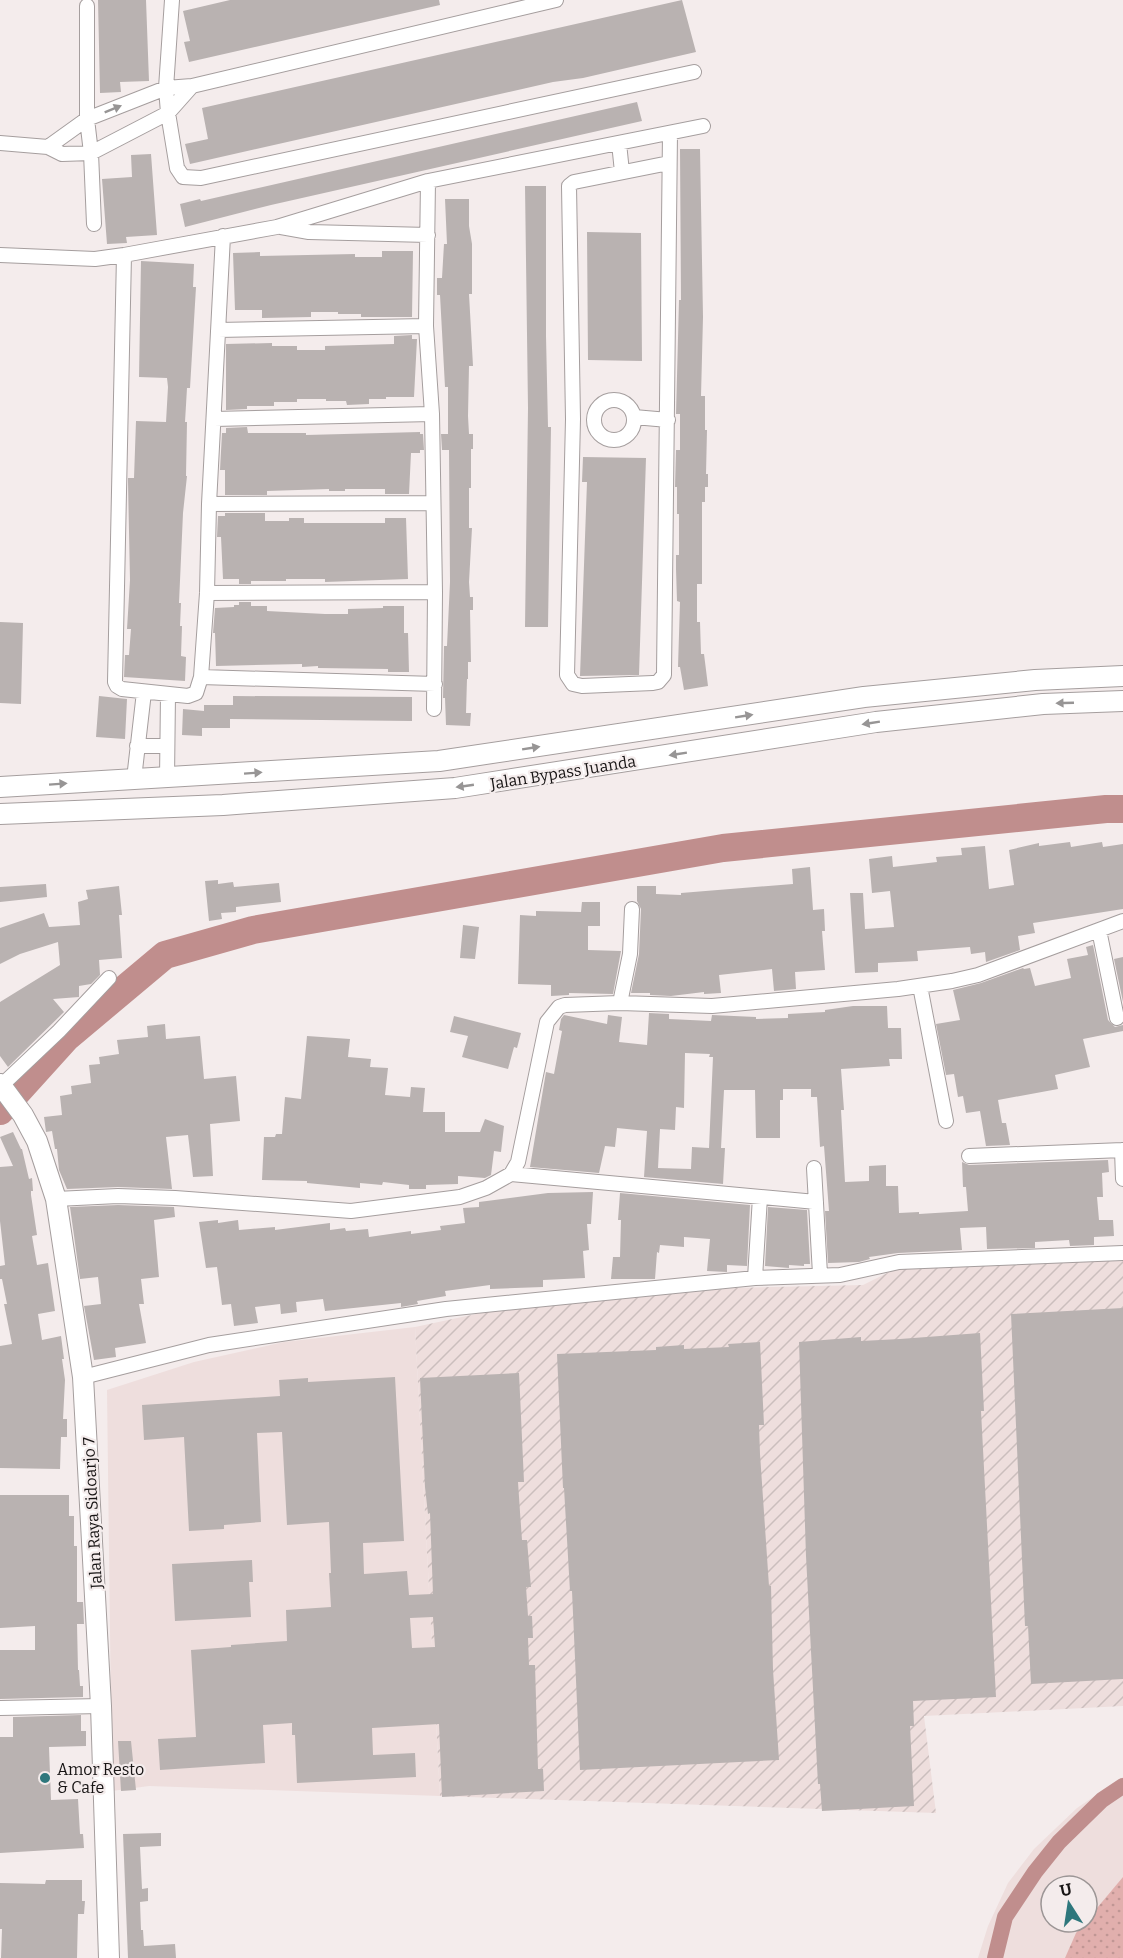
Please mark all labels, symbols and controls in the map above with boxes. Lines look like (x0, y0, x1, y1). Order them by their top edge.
one-way arrow (104, 104, 122, 113)
one-way arrow (1055, 698, 1074, 708)
one-way arrow (735, 711, 754, 720)
one-way arrow (861, 719, 880, 728)
one-way arrow (521, 744, 540, 753)
one-way arrow (668, 750, 687, 759)
street label: Jalan Bypass Juanda (488, 752, 637, 794)
one-way arrow (244, 768, 263, 778)
one-way arrow (49, 779, 68, 788)
one-way arrow (455, 782, 474, 791)
street label: Jalan Raya Sidoarjo 7 (79, 1437, 106, 1590)
place label: Amor Resto & Cafe (57, 1760, 144, 1797)
marker: Amor Resto & Cafe (38, 1771, 52, 1785)
north arrow (1039, 1874, 1099, 1934)
text: U (1058, 1879, 1074, 1900)

